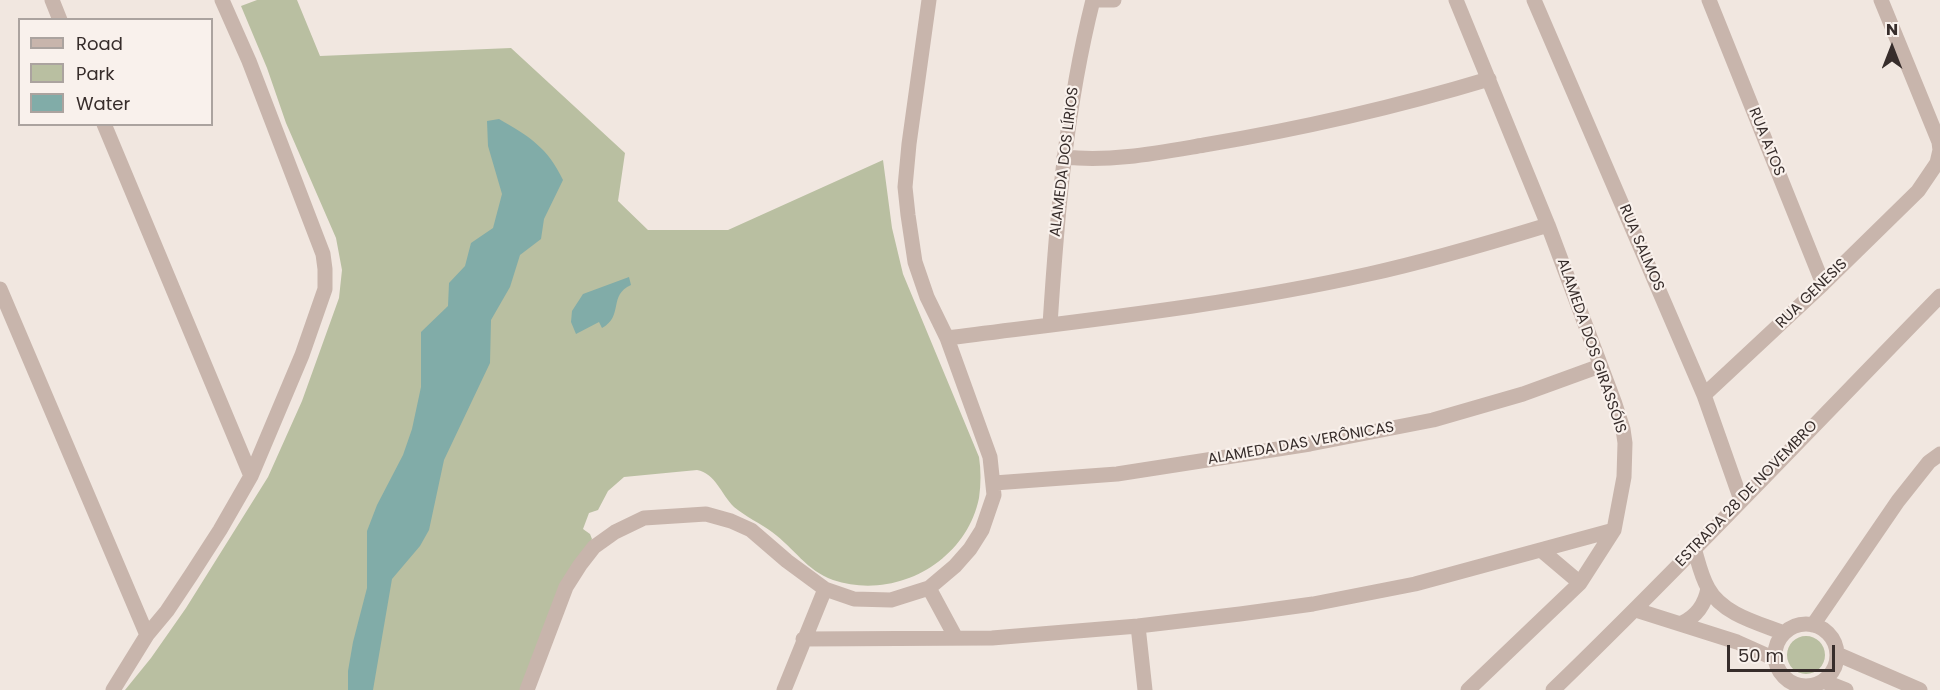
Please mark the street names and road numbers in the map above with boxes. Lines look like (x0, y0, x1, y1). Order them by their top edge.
street label: ALAMEDA DOS LÍRIOS (1047, 86, 1083, 238)
street label: RUA ATOS (1744, 105, 1788, 179)
street label: RUA SALMOS (1615, 202, 1667, 294)
street label: RUA GENESIS (1773, 255, 1851, 333)
street label: ALAMEDA DOS GIRASSÓIS (1553, 256, 1629, 436)
street label: ESTRADA 28 DE NOVEMBRO (1672, 417, 1822, 571)
street label: ALAMEDA DAS VERÔNICAS (1206, 419, 1396, 469)

